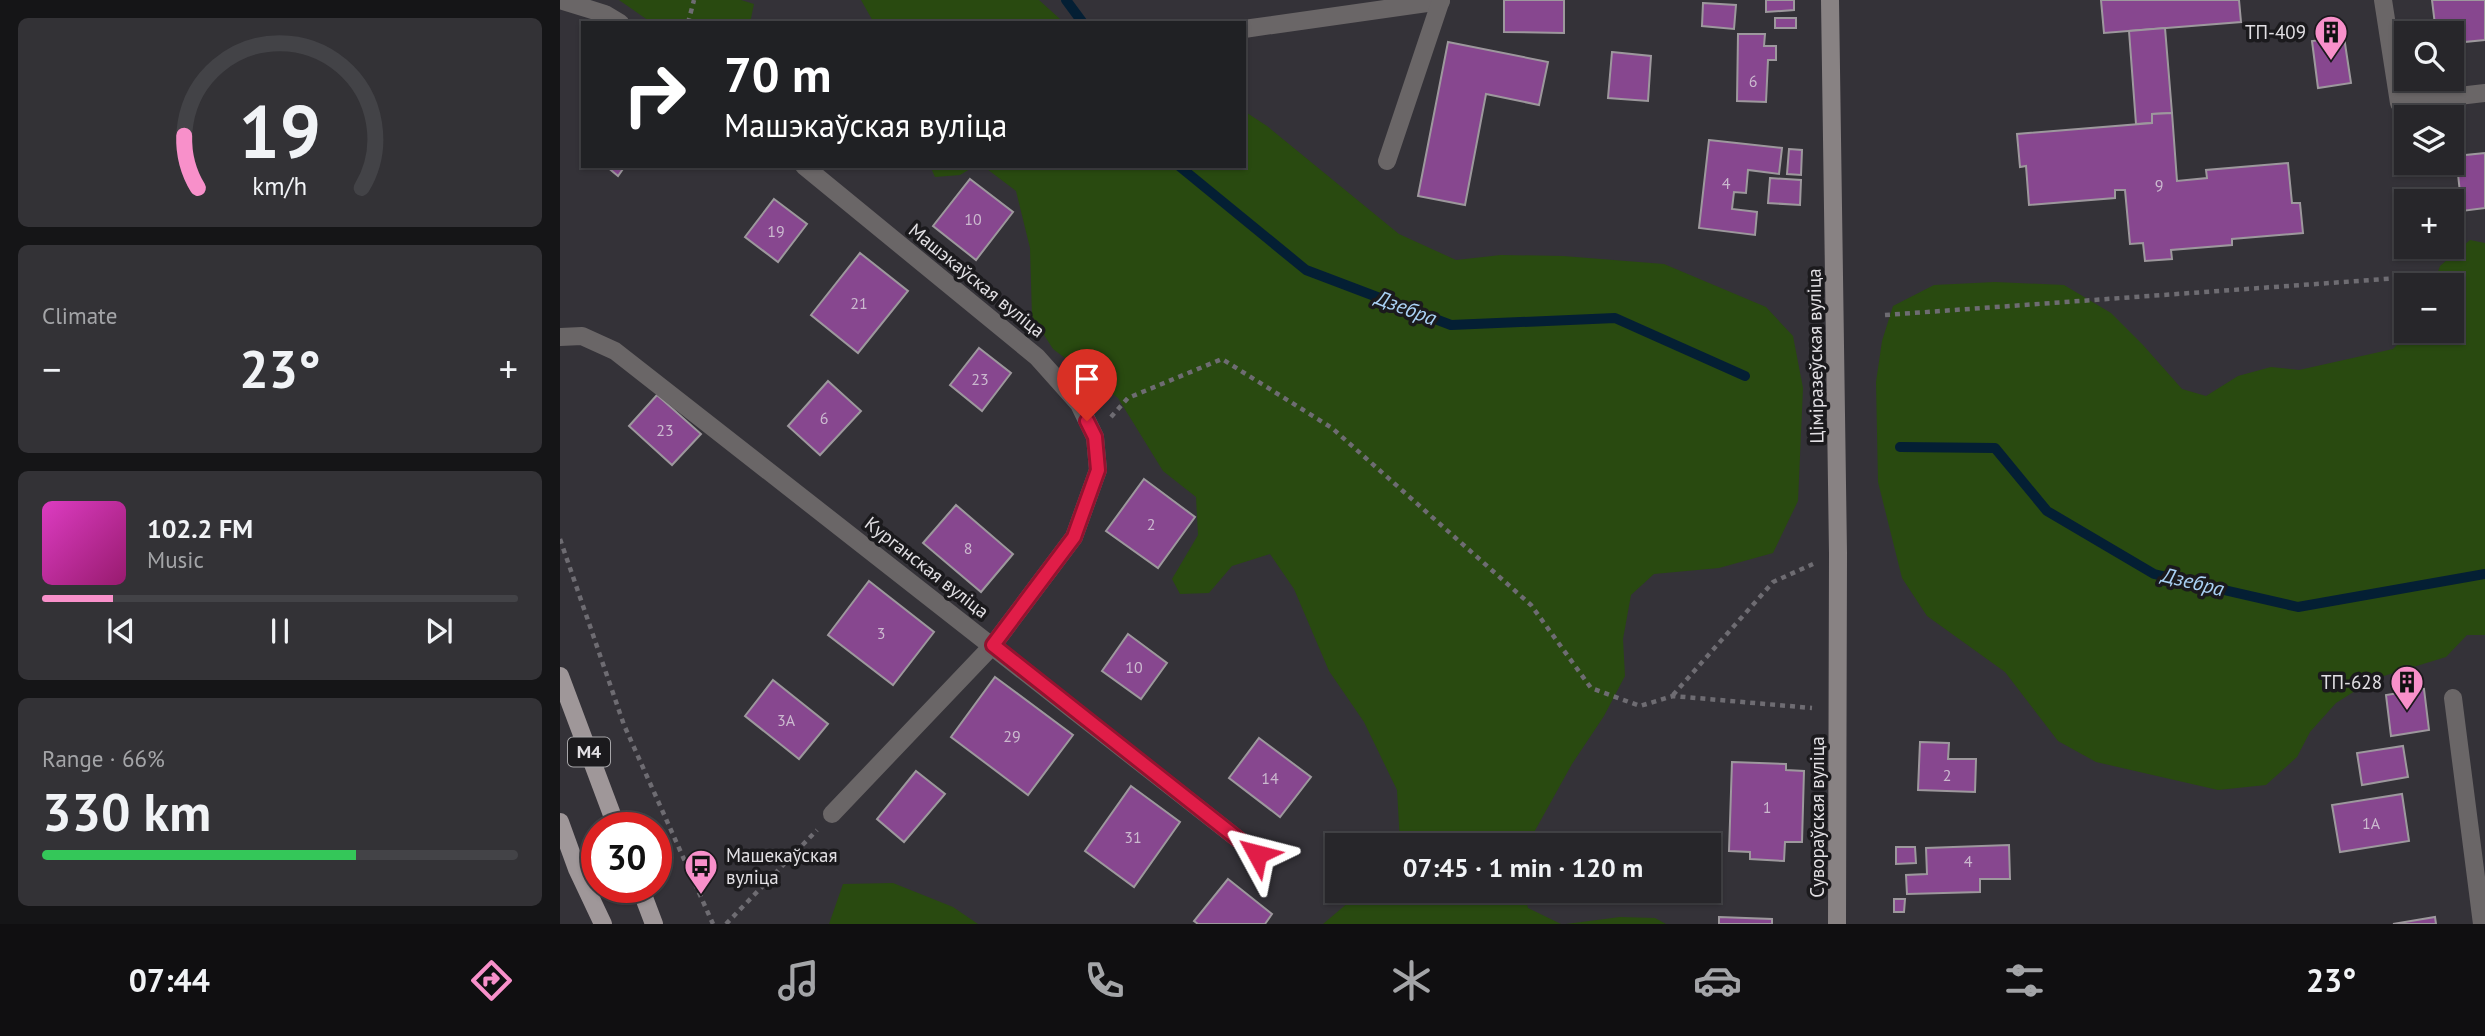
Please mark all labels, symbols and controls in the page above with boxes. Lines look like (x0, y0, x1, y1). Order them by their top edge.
building icon: ТП-409 (2312, 13, 2350, 62)
place label: ТП-409 (2245, 20, 2306, 44)
map controls (2394, 21, 2464, 343)
button: search (2394, 21, 2464, 91)
text: 70 m (724, 42, 831, 106)
icon: right (609, 49, 700, 140)
house number: 6 (1749, 71, 1757, 91)
text: 19 (239, 85, 321, 179)
text: Машэкаўская вуліца (724, 104, 1007, 146)
button: layers (2394, 105, 2464, 175)
text: km/h (253, 170, 307, 202)
house number: 4 (1722, 173, 1731, 193)
house number: 9 (2155, 175, 2163, 195)
button: + (2394, 189, 2464, 259)
house number: 10 (964, 209, 982, 229)
street label: Машэкаўская вуліца (904, 218, 1050, 342)
house number: 19 (767, 221, 785, 241)
street label: Ціміразеўская вуліца (1801, 268, 1829, 444)
button: − (2394, 273, 2464, 343)
water label: Дзебра (1370, 283, 1441, 332)
house number: 21 (850, 293, 868, 313)
text: Climate (42, 301, 117, 330)
text: 23° (239, 335, 321, 402)
text: − (42, 344, 61, 393)
text: + (499, 344, 518, 393)
pin (1057, 349, 1117, 421)
icon: arrive (1068, 360, 1106, 398)
house number: 23 (971, 369, 989, 389)
house number: 6 (820, 408, 828, 428)
house number: 23 (656, 420, 674, 440)
street label: Курганская вуліца (860, 511, 994, 623)
text: 102.2 FM (147, 512, 253, 545)
house number: 2 (1147, 514, 1155, 534)
house number: 8 (964, 538, 972, 558)
text: Music (147, 545, 204, 574)
water label: Дзебра (2157, 560, 2228, 602)
icon: previous (102, 612, 140, 650)
icon: pause (261, 612, 299, 650)
icon: next (420, 612, 458, 650)
house number: 3 (877, 623, 885, 643)
house number: 10 (1125, 657, 1143, 677)
building icon: ТП-628 (2388, 663, 2426, 712)
place label: ТП-628 (2321, 670, 2382, 694)
house number: 3А (777, 710, 796, 730)
house number: 29 (1003, 726, 1021, 746)
street label: Сувораўская вуліца (1805, 736, 1829, 898)
road number: М4 (568, 738, 610, 766)
text: Range · 66% (42, 744, 165, 773)
house number: 2 (1943, 765, 1951, 785)
house number: 14 (1261, 768, 1279, 788)
text: 330 km (42, 778, 211, 845)
house number: 1 (1763, 797, 1771, 817)
speed limit sign: 30 (581, 812, 672, 903)
house number: 1А (2362, 813, 2381, 833)
position arrow (1220, 817, 1294, 891)
house number: 31 (1124, 827, 1142, 847)
place label: Машекаўская вуліца (726, 843, 837, 889)
bus stop icon: Машекаўская вуліца (682, 847, 720, 896)
text: 07:45 · 1 min · 120 m (1403, 851, 1643, 884)
house number: 4 (1964, 851, 1973, 871)
icon: directions (467, 956, 516, 1005)
icon: music (774, 956, 823, 1005)
icon: phone (1080, 956, 1129, 1005)
icon: climate (1387, 956, 1436, 1005)
icon: car (1693, 956, 1742, 1005)
icon: filters (2000, 956, 2049, 1005)
text: 07:44 (129, 959, 210, 1001)
text: 23° (2306, 959, 2356, 1001)

